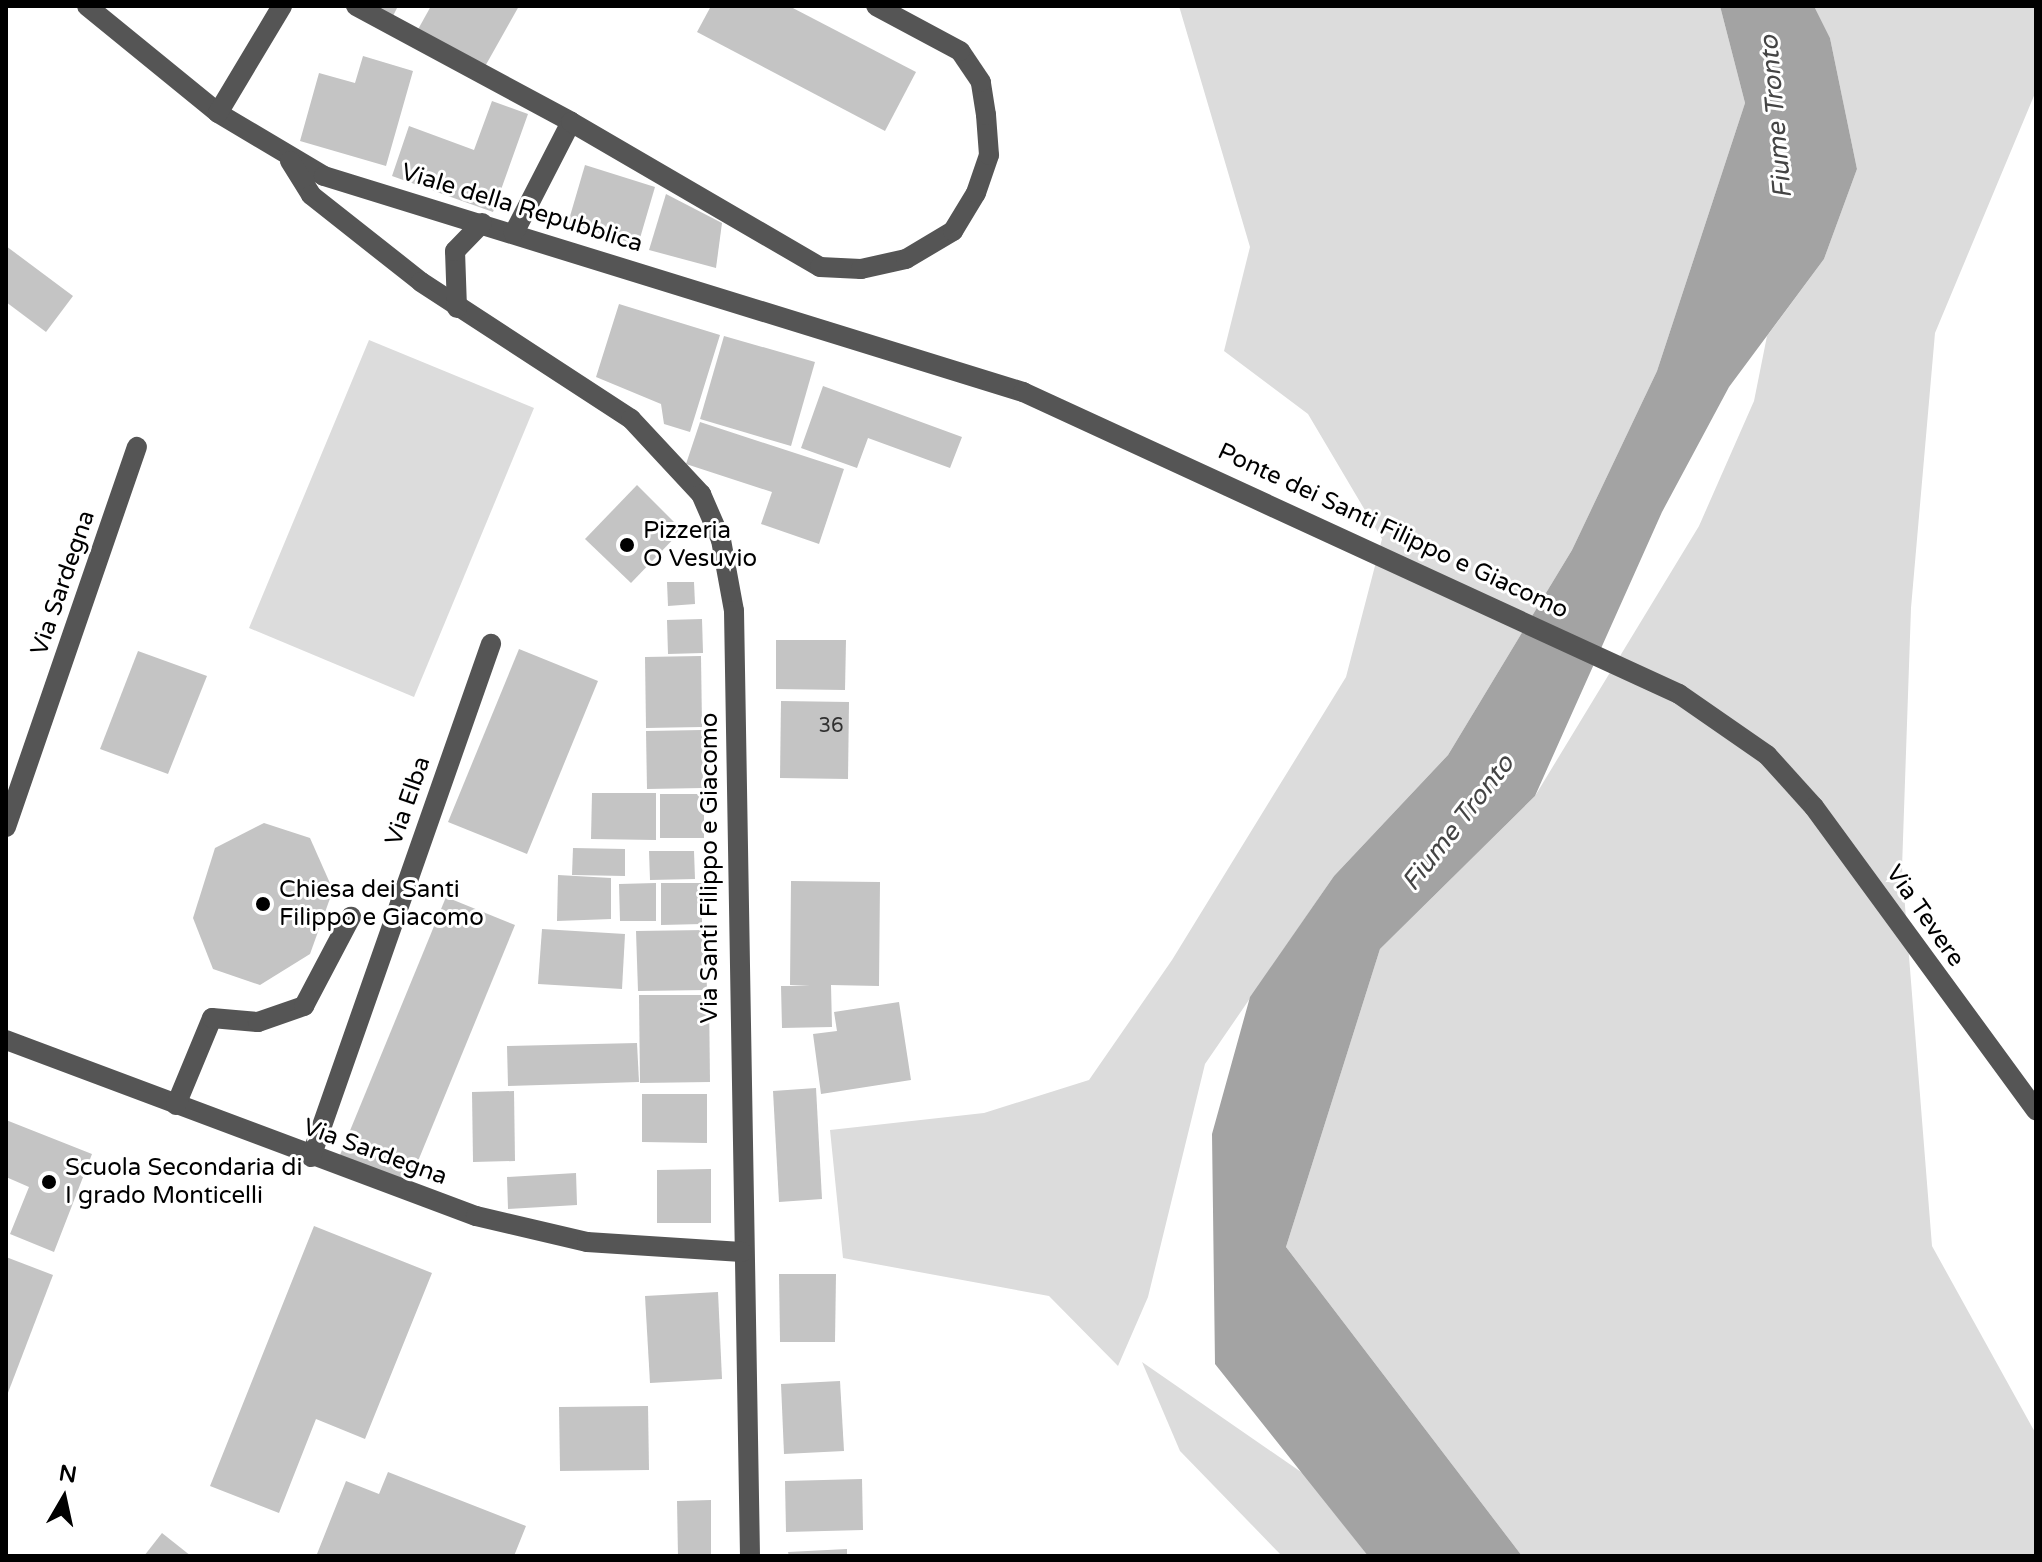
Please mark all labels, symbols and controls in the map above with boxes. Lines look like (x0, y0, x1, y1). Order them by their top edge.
water label: Fiume Tronto (1753, 34, 1799, 200)
street label: Viale della Repubblica (398, 158, 646, 258)
street label: Ponte dei Santi Filippo e Giacomo (1213, 437, 1573, 625)
street label: Via Sardegna (25, 507, 101, 659)
place label: Pizzeria O Vesuvio (643, 517, 757, 573)
marker: Pizzeria O Vesuvio (618, 536, 636, 554)
street label: Via Santi Filippo e Giacomo (696, 713, 724, 1023)
house number: 36 (818, 714, 844, 738)
water label: Fiume Tronto (1395, 749, 1521, 897)
street label: Via Elba (379, 753, 437, 849)
street label: Via Tevere (1880, 860, 1970, 972)
place label: Chiesa dei Santi Filippo e Giacomo (279, 876, 484, 932)
marker: Chiesa dei Santi Filippo e Giacomo (254, 895, 272, 913)
street label: Via Sardegna (299, 1113, 451, 1191)
place label: Scuola Secondaria di I grado Monticelli (65, 1154, 302, 1210)
marker: Scuola Secondaria di I grado Monticelli (40, 1173, 58, 1191)
north arrow (24, 1458, 104, 1538)
text: N (57, 1460, 79, 1489)

